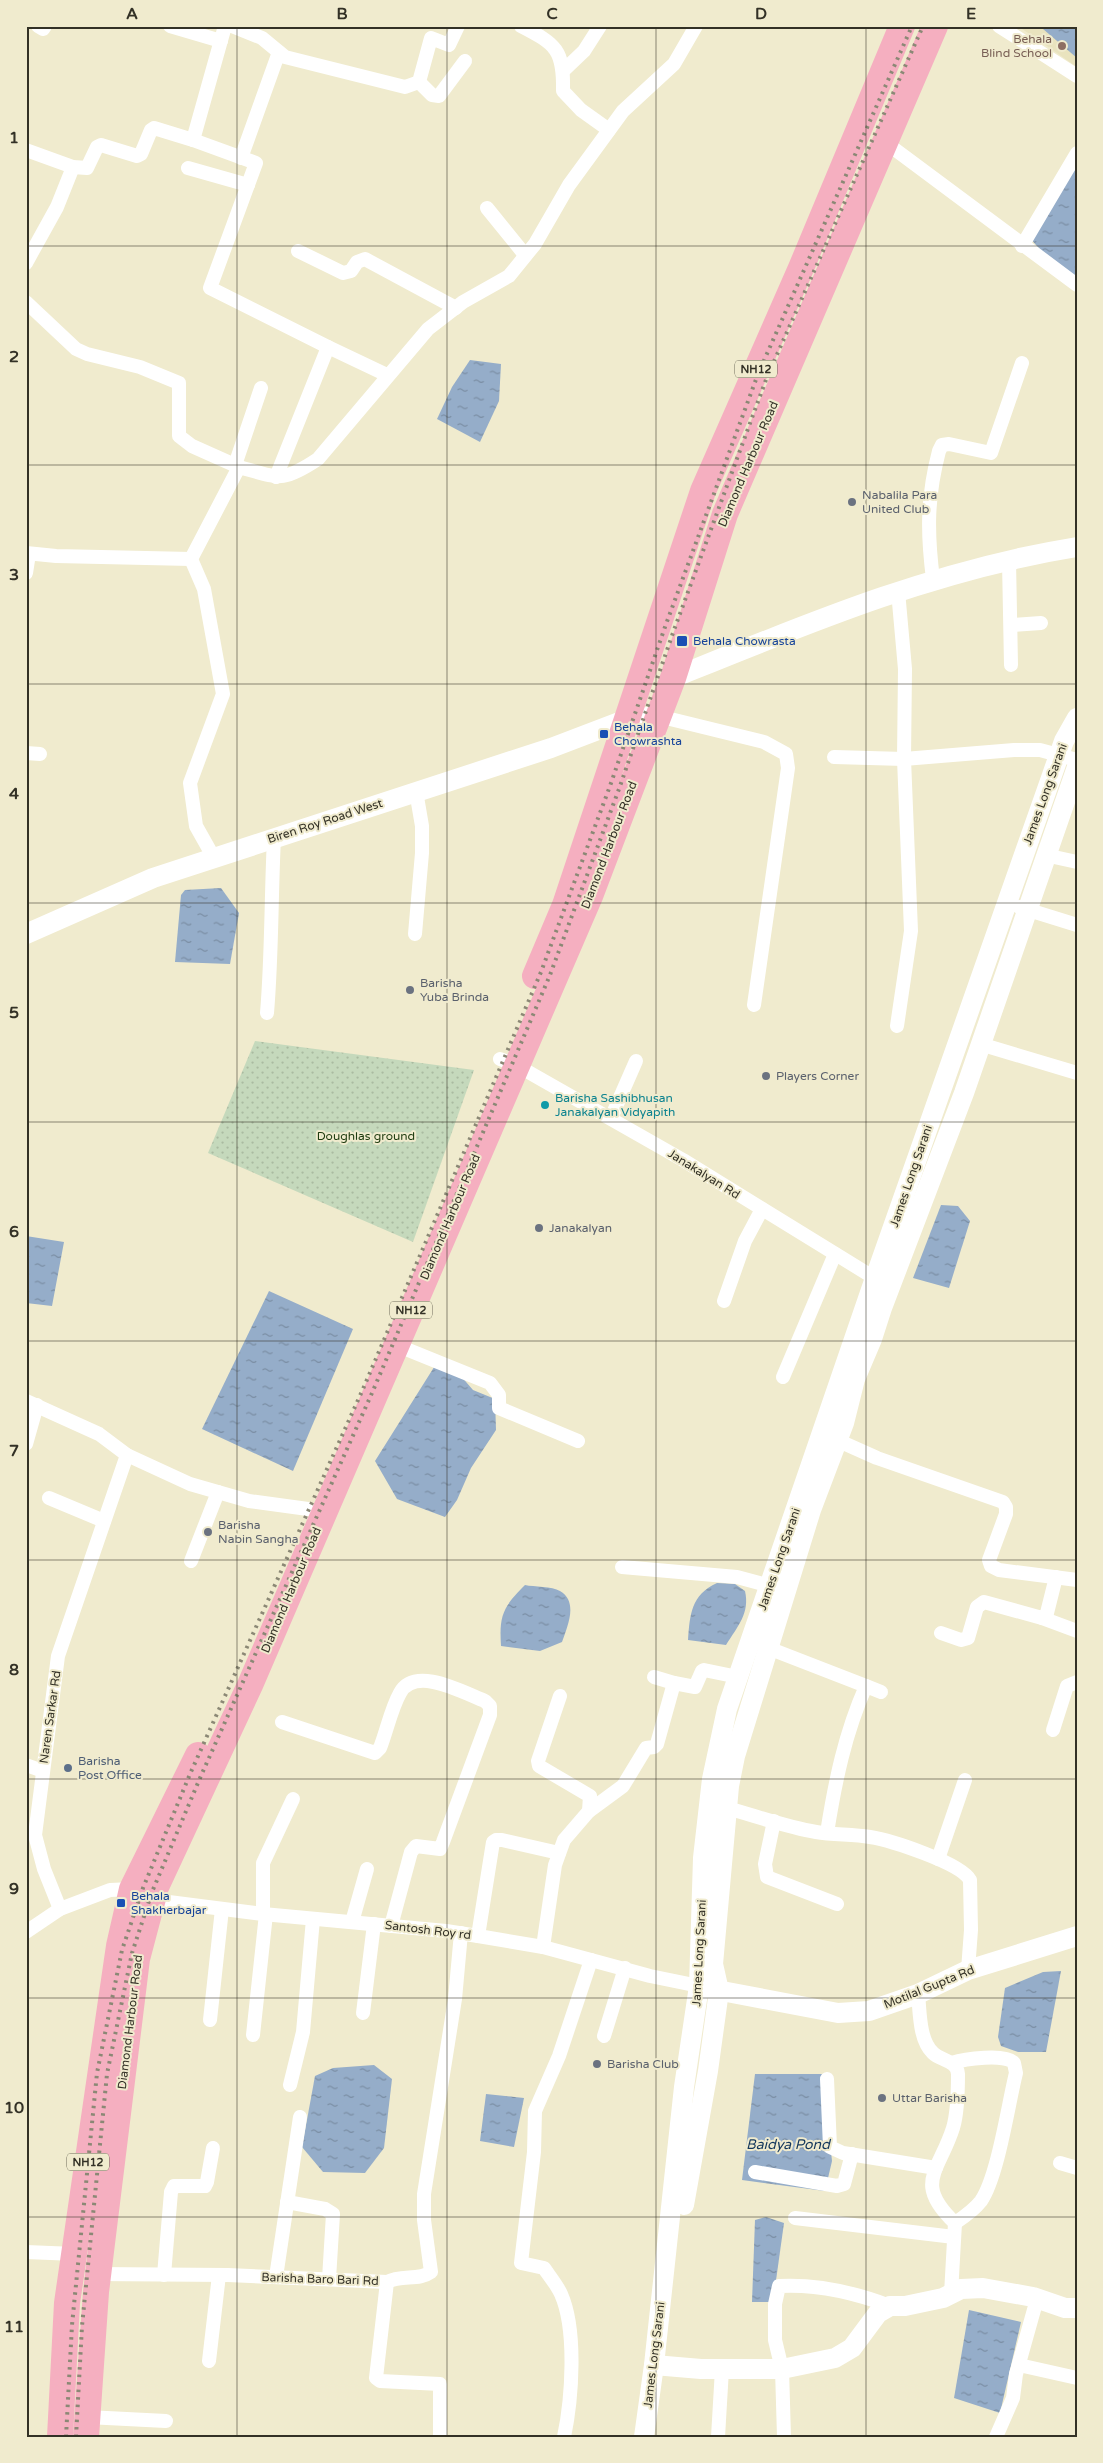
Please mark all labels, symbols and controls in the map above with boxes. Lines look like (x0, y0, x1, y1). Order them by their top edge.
text: A (126, 4, 138, 24)
text: B (336, 4, 348, 24)
text: C (546, 4, 558, 24)
text: D (755, 4, 767, 24)
text: E (966, 4, 976, 24)
place label: Behala Blind School (981, 32, 1052, 60)
marker: Behala Blind School (1056, 40, 1068, 52)
text: 1 (9, 128, 19, 148)
text: 2 (9, 347, 19, 367)
road number: NH12 (735, 360, 777, 378)
street label: Diamond Harbour Road (715, 399, 781, 529)
place label: Nabalila Para United Club (862, 488, 937, 516)
marker: Nabalila Para United Club (846, 496, 858, 508)
text: 3 (9, 565, 19, 585)
marker: Behala Chowrasta (675, 634, 689, 648)
place label: Behala Chowrasta (693, 634, 796, 648)
place label: Behala Chowrashta (614, 720, 682, 748)
marker: Behala Chowrashta (598, 728, 610, 740)
street label: James Long Sarani (1020, 741, 1070, 847)
street label: Diamond Harbour Road (578, 779, 640, 911)
text: 4 (9, 784, 19, 804)
street label: Biren Roy Road West (266, 796, 385, 846)
place label: Barisha Yuba Brinda (420, 976, 489, 1004)
marker: Barisha Yuba Brinda (404, 984, 416, 996)
text: 5 (9, 1003, 19, 1023)
place label: Players Corner (776, 1069, 859, 1083)
marker: Players Corner (760, 1070, 772, 1082)
place label: Barisha Sashibhusan Janakalyan Vidyapith (555, 1091, 675, 1119)
marker: Barisha Sashibhusan Janakalyan Vidyapith (539, 1099, 551, 1111)
street label: James Long Sarani (887, 1123, 935, 1229)
park label: Doughlas ground (317, 1129, 415, 1143)
street label: Janakalyan Rd (665, 1146, 743, 1202)
street label: Diamond Harbour Road (417, 1152, 483, 1282)
place label: Janakalyan (549, 1221, 612, 1235)
text: 6 (9, 1222, 19, 1242)
marker: Janakalyan (533, 1222, 545, 1234)
road number: NH12 (390, 1302, 432, 1318)
text: 7 (9, 1441, 19, 1461)
street label: James Long Sarani (755, 1506, 803, 1612)
place label: Barisha Nabin Sangha (218, 1518, 298, 1546)
street label: Diamond Harbour Road (258, 1525, 324, 1655)
marker: Barisha Nabin Sangha (202, 1526, 214, 1538)
text: 8 (9, 1660, 19, 1680)
street label: Naren Sarkar Rd (37, 1670, 63, 1764)
place label: Barisha Post Office (78, 1754, 142, 1782)
marker: Barisha Post Office (62, 1762, 74, 1774)
text: 9 (9, 1879, 19, 1899)
place label: Behala Shakherbajar (131, 1889, 207, 1917)
marker: Behala Shakherbajar (115, 1897, 127, 1909)
street label: James Long Sarani (689, 1899, 709, 2007)
street label: Santosh Roy rd (384, 1918, 472, 1942)
street label: Diamond Harbour Road (115, 1954, 145, 2090)
street label: Motilal Gupta Rd (882, 1962, 976, 2012)
place label: Barisha Club (607, 2057, 679, 2071)
marker: Barisha Club (591, 2058, 603, 2070)
place label: Uttar Barisha (892, 2091, 967, 2105)
marker: Uttar Barisha (876, 2092, 888, 2104)
text: 10 (4, 2098, 24, 2118)
water label: Baidya Pond (746, 2136, 832, 2153)
road number: NH12 (67, 2154, 109, 2170)
street label: Barisha Baro Bari Rd (261, 2270, 379, 2288)
street label: James Long Sarani (641, 2301, 667, 2409)
text: 11 (4, 2317, 24, 2337)

